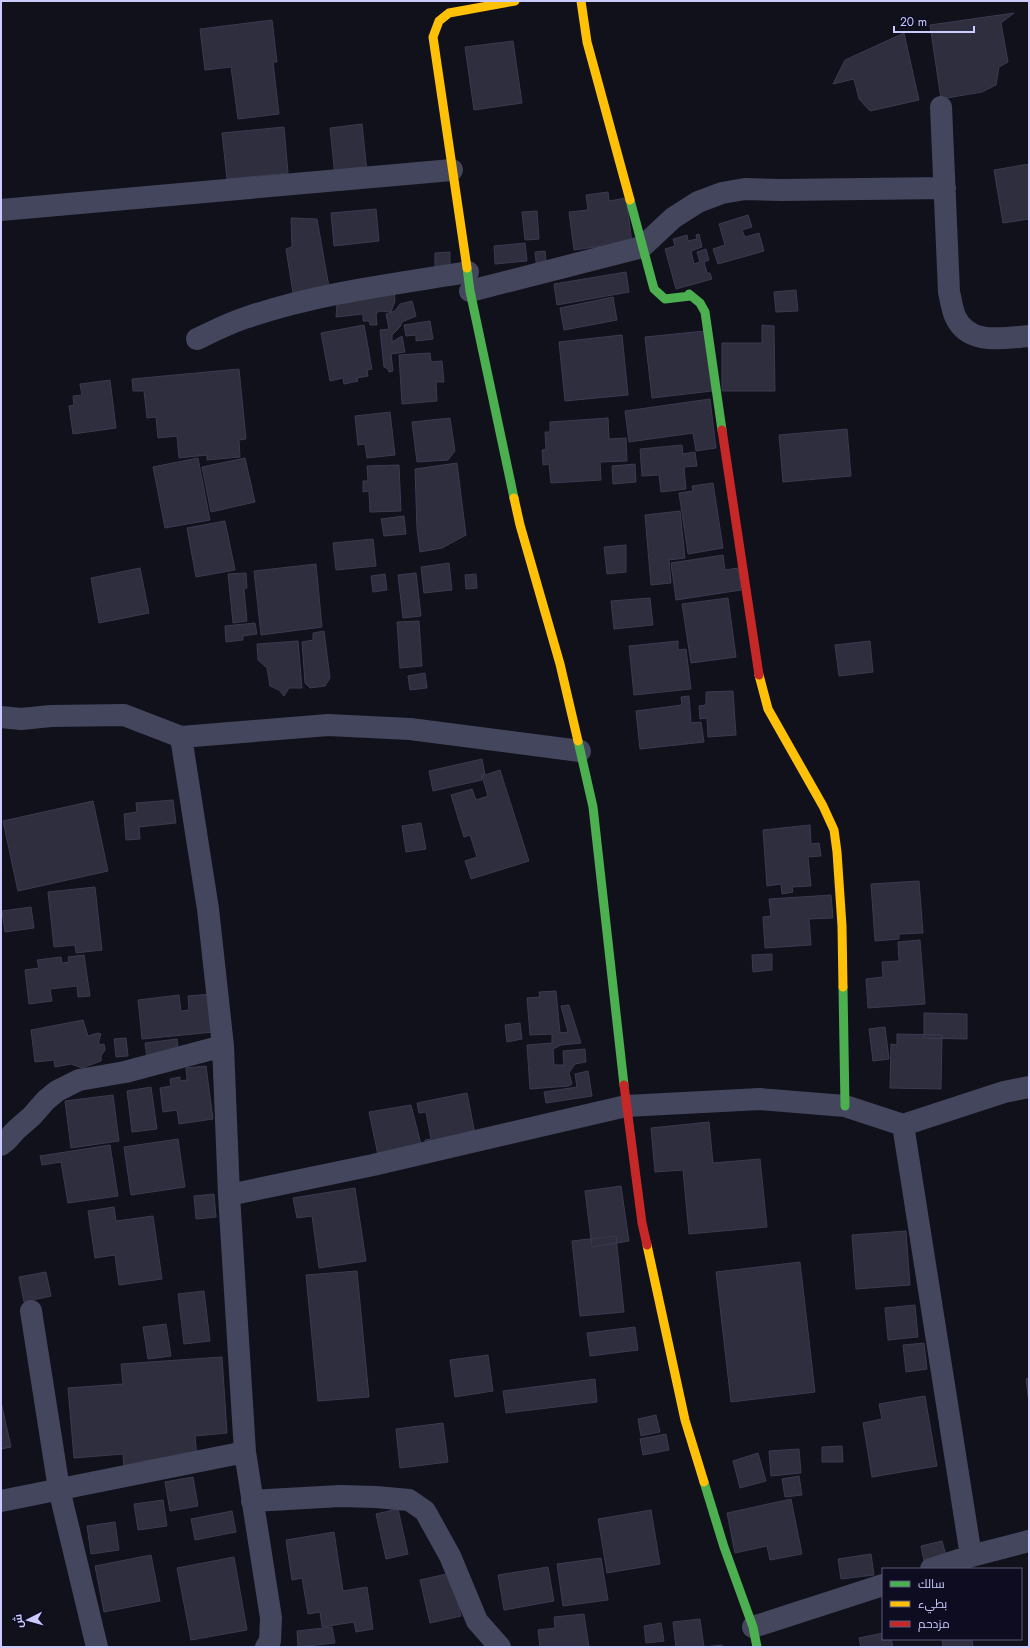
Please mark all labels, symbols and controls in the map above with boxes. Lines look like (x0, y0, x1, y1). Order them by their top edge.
scale bar (894, 8, 974, 34)
text: 20 m (900, 13, 927, 31)
legend (882, 1568, 1022, 1640)
text: سالك (918, 1575, 945, 1593)
text: بطيء (918, 1595, 947, 1614)
north arrow (8, 1600, 48, 1640)
text: ش (9, 1613, 27, 1629)
text: مزدحم (918, 1615, 950, 1633)

